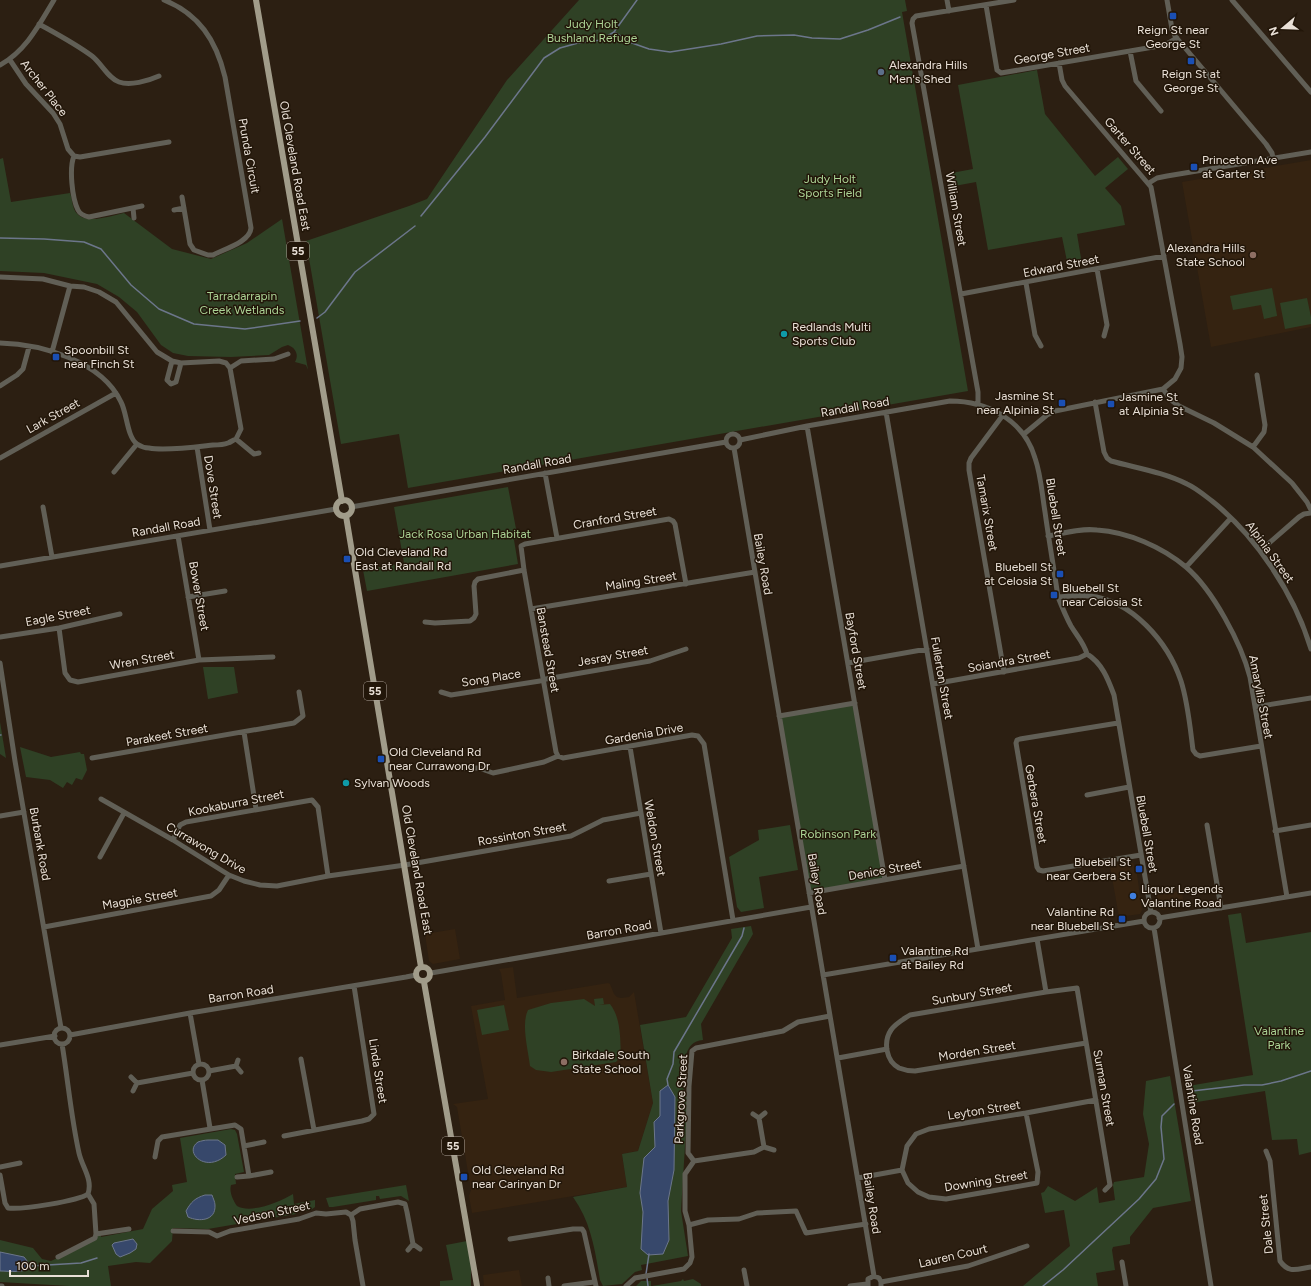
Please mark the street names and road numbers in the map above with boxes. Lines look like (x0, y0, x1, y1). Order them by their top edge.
street label: George Street (1013, 40, 1092, 68)
street label: Archer Place (18, 57, 71, 119)
street label: Old Cleveland Road East (277, 100, 313, 233)
street label: Garter Street (1101, 115, 1159, 178)
street label: Prunda Circuit (235, 117, 263, 195)
street label: William Street (943, 171, 970, 248)
road number: 55 (287, 242, 309, 260)
street label: Edward Street (1022, 252, 1101, 280)
street label: Randall Road (820, 394, 890, 420)
street label: Lark Street (24, 395, 83, 436)
street label: Randall Road (502, 451, 572, 477)
street label: Dove Street (201, 454, 225, 520)
street label: Tamarix Street (973, 474, 1001, 553)
street label: Bluebell Street (1043, 477, 1069, 557)
street label: Cranford Street (572, 504, 658, 532)
street label: Randall Road (131, 514, 201, 540)
street label: Alpinia Street (1243, 518, 1297, 586)
street label: Bailey Road (751, 532, 775, 596)
street label: Bower Street (186, 560, 212, 632)
street label: Maling Street (604, 568, 678, 594)
street label: Eagle Street (24, 603, 92, 629)
street label: Banstead Street (534, 606, 562, 694)
street label: Bayford Street (842, 611, 870, 691)
street label: Fullerton Street (928, 636, 956, 721)
street label: Jesray Street (577, 643, 650, 669)
street label: Wren Street (109, 647, 176, 673)
street label: Soiandra Street (967, 647, 1052, 675)
street label: Amaryllis Street (1246, 654, 1276, 741)
street label: Song Place (460, 666, 522, 690)
road number: 55 (364, 682, 386, 700)
street label: Gardenia Drive (604, 720, 685, 748)
street label: Parakeet Street (125, 721, 210, 749)
street label: Gerbera Street (1022, 763, 1050, 845)
street label: Kookaburra Street (187, 787, 286, 819)
street label: Bluebell Street (1133, 794, 1161, 874)
street label: Weldon Street (641, 799, 669, 878)
street label: Old Cleveland Road East (399, 804, 435, 937)
street label: Burbank Road (27, 806, 53, 882)
street label: Currawong Drive (163, 819, 249, 877)
street label: Rossinton Street (477, 819, 568, 849)
street label: Bailey Road (805, 852, 829, 916)
street label: Denice Street (847, 857, 923, 883)
street label: Magpie Street (101, 885, 179, 913)
street label: Barron Road (585, 917, 653, 943)
street label: Sunbury Street (931, 980, 1014, 1008)
street label: Barron Road (207, 982, 275, 1006)
street label: Linda Street (366, 1038, 390, 1105)
street label: Morden Street (937, 1038, 1017, 1064)
street label: Surman Street (1090, 1049, 1118, 1128)
street label: Parkgrove Street (672, 1053, 690, 1144)
street label: Valantine Road (1180, 1064, 1206, 1146)
street label: Leyton Street (947, 1097, 1022, 1123)
road number: 55 (442, 1137, 464, 1155)
street label: Downing Street (943, 1167, 1029, 1195)
street label: Bailey Road (860, 1171, 884, 1235)
street label: Dale Street (1256, 1193, 1276, 1255)
street label: Vedson Street (233, 1198, 312, 1228)
street label: Lauren Court (917, 1241, 989, 1271)

